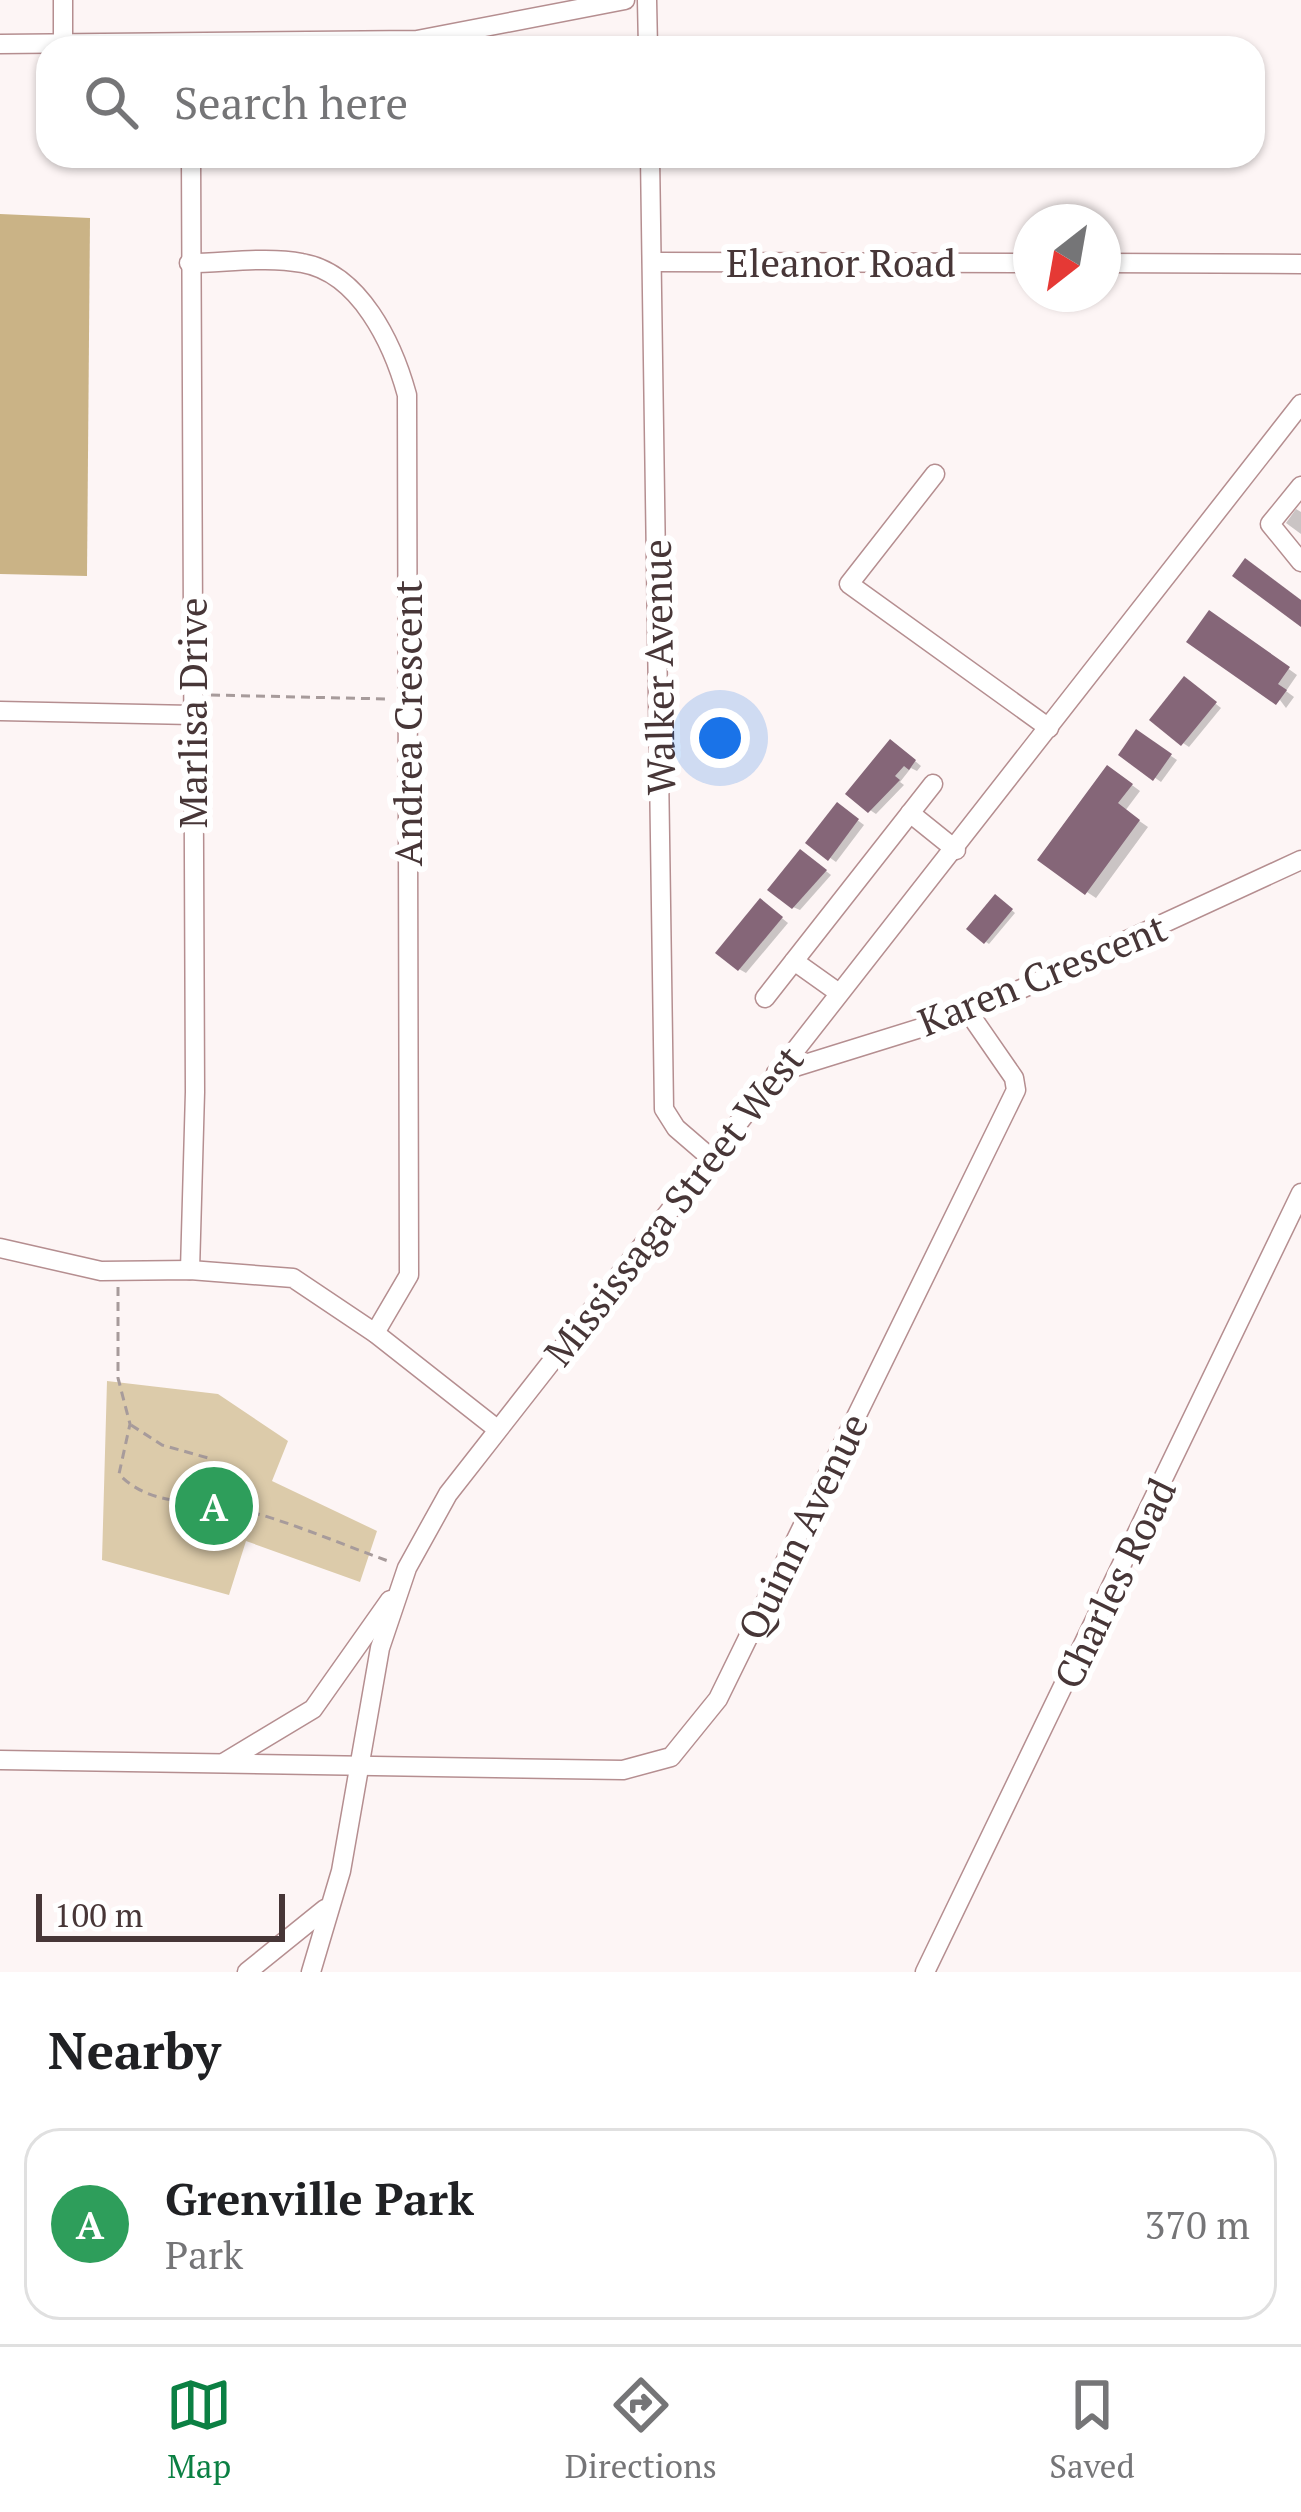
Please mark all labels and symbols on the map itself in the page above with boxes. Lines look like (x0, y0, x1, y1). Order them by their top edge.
north arrow (1013, 204, 1121, 312)
street label: Eleanor Road (726, 236, 956, 288)
street label: Walker Avenue (630, 539, 686, 795)
street label: Andrea Crescent (381, 580, 433, 866)
street label: Marlisa Drive (166, 597, 218, 829)
your location (690, 708, 750, 768)
street label: Karen Crescent (910, 901, 1174, 1047)
street label: Mississaga Street West (532, 1034, 814, 1376)
street label: Quinn Avenue (725, 1404, 879, 1648)
pin: A (175, 1461, 253, 1551)
street label: Charles Road (1041, 1469, 1187, 1697)
scale bar (36, 1888, 285, 1941)

